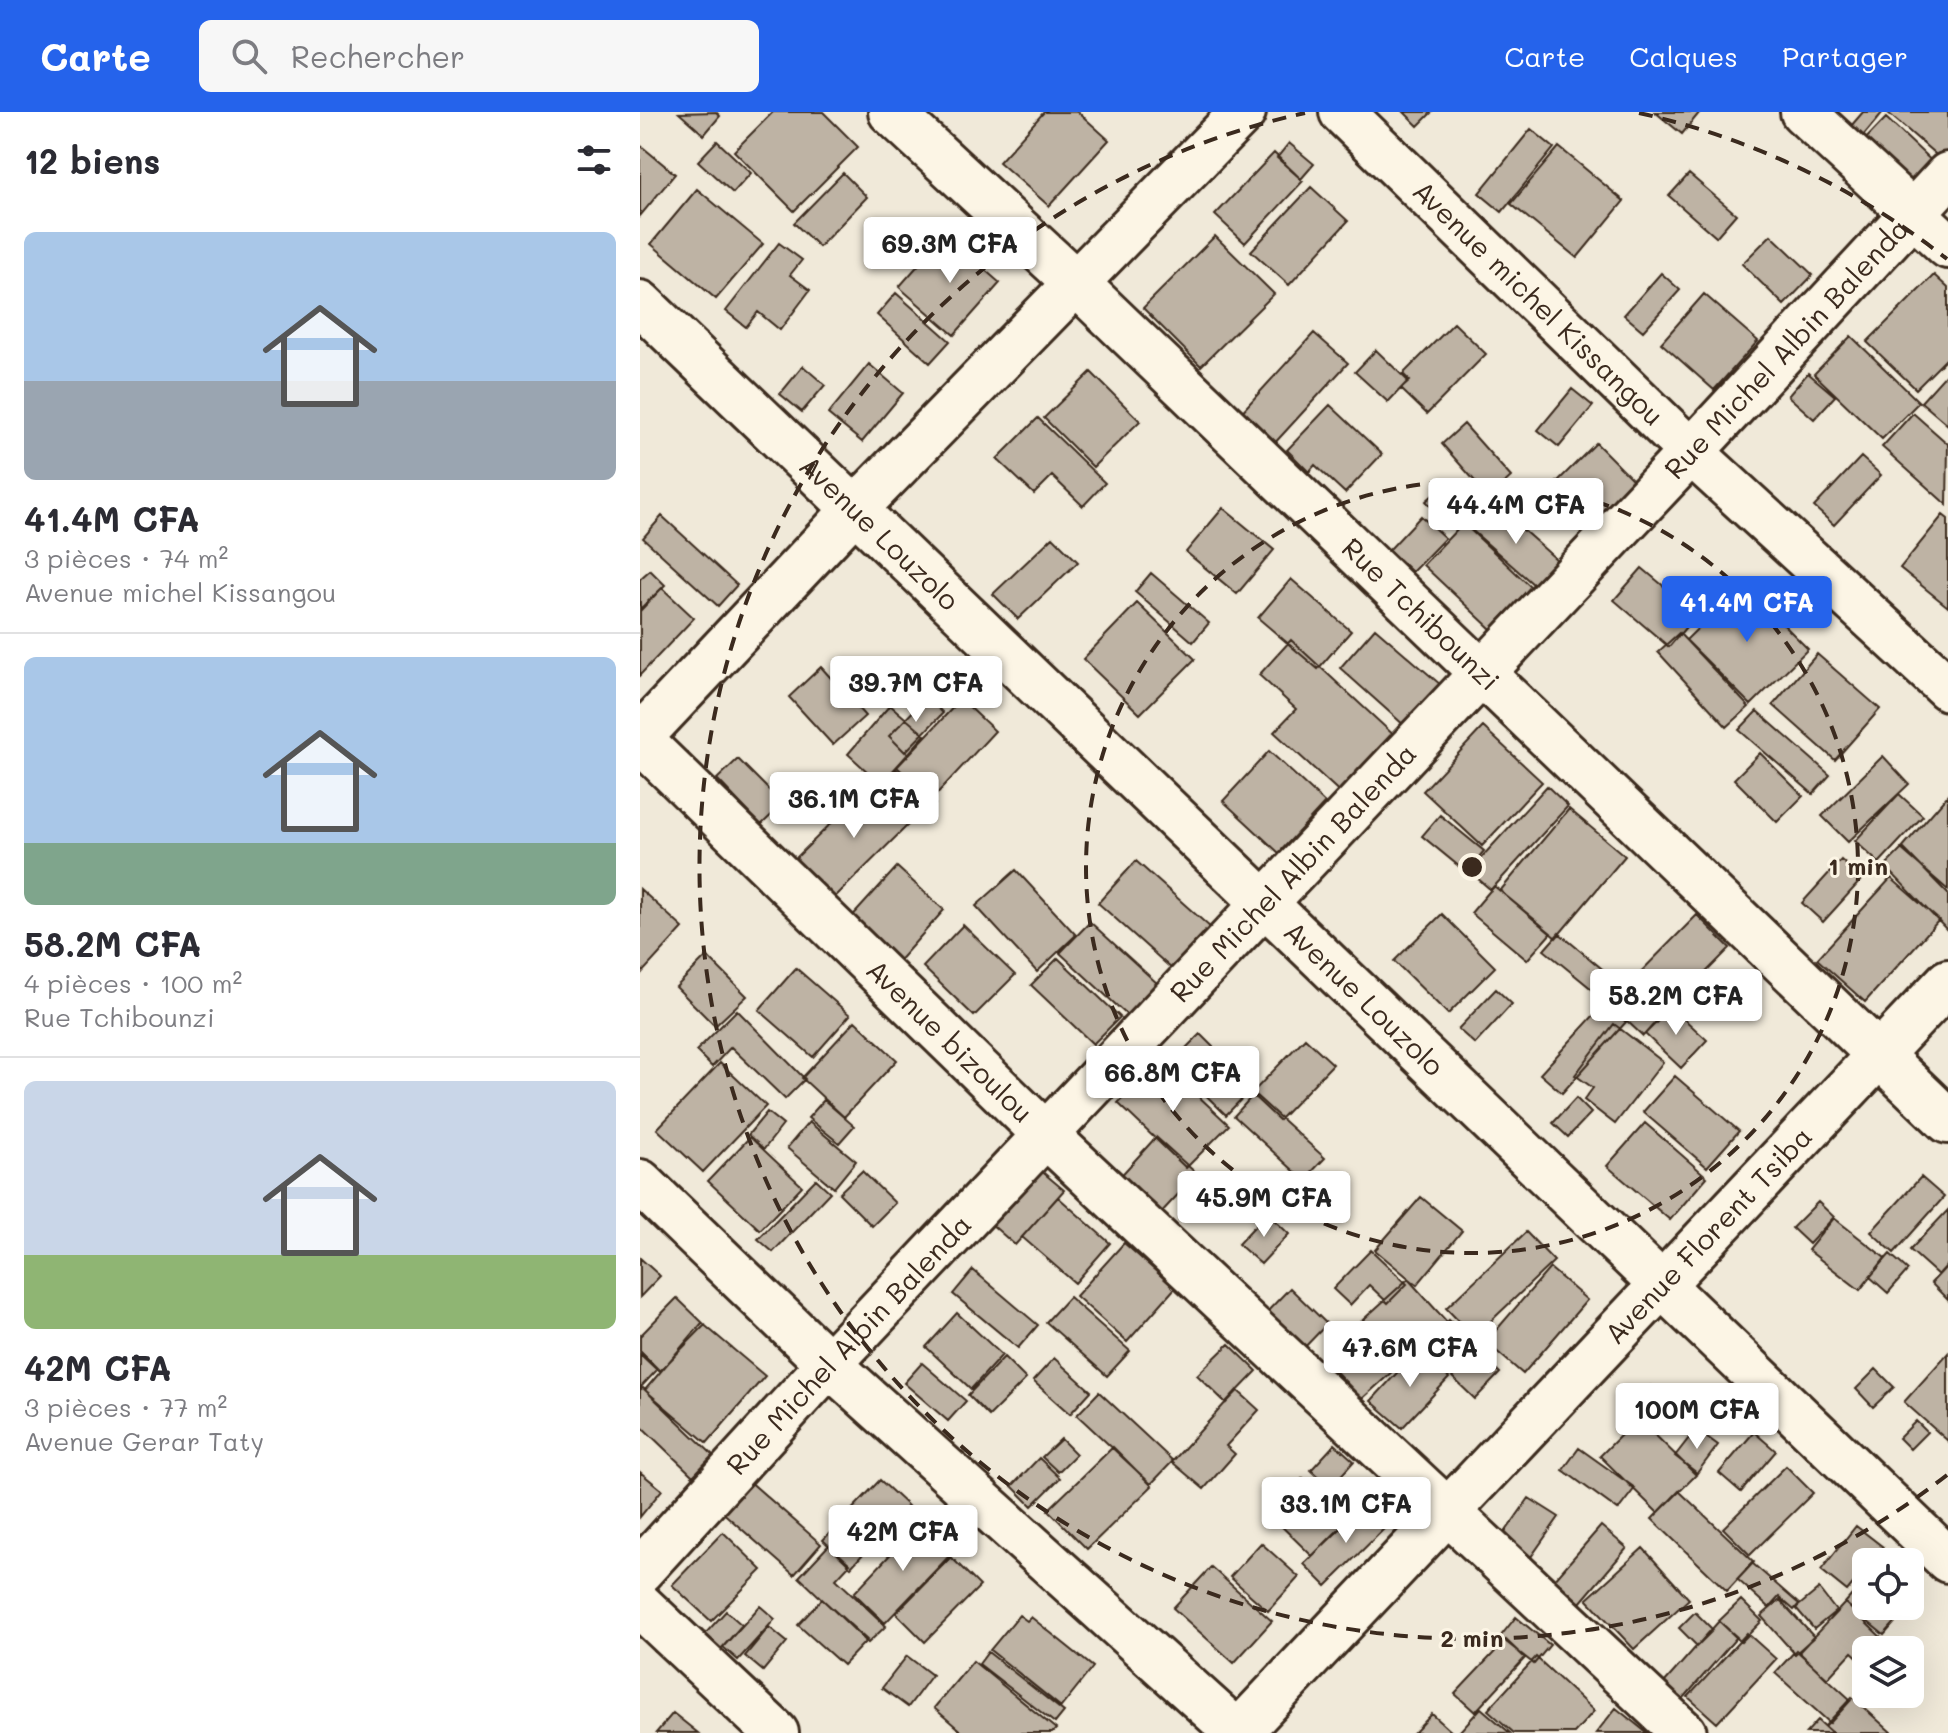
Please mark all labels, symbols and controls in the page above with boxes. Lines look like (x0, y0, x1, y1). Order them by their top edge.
search box (199, 20, 759, 92)
text: Carte (40, 31, 151, 81)
icon: search (227, 34, 271, 78)
text: Rechercher (291, 36, 465, 76)
text: Carte (1504, 38, 1585, 74)
text: Calques (1629, 38, 1738, 74)
text: Partager (1782, 38, 1908, 74)
text: 12 biens (24, 138, 160, 183)
icon: filters (572, 138, 616, 182)
street label: Avenue michel Kissangou (1406, 172, 1672, 433)
street label: Rue Michel Albin Balenda (1656, 210, 1916, 486)
pin: 69.3M CFA (858, 217, 1042, 285)
text: 69.3M CFA (882, 226, 1018, 260)
icon: home (248, 284, 392, 428)
street label: Avenue Louzolo (792, 447, 968, 618)
pin: 44.4M CFA (1424, 478, 1608, 546)
text: 44.4M CFA (1446, 487, 1586, 521)
text: 41.4M CFA (24, 496, 200, 541)
street label: Rue Tchibounzi (1335, 529, 1508, 698)
text: 3 pièces · 74 m² (24, 541, 228, 575)
text: Avenue michel Kissangou (24, 575, 336, 609)
pin: 41.4M CFA (1655, 576, 1839, 644)
text: 41.4M CFA (1680, 585, 1814, 619)
pin: 39.7M CFA (824, 656, 1008, 724)
text: 39.7M CFA (848, 665, 984, 699)
icon: home (248, 709, 392, 853)
street label: Rue Michel Albin Balenda (1161, 735, 1423, 1009)
pin: 36.1M CFA (762, 772, 946, 840)
text: 36.1M CFA (788, 781, 920, 815)
text: 1 min (1828, 850, 1888, 881)
centre of rings (1458, 853, 1486, 881)
street label: Avenue Louzolo (1277, 913, 1452, 1083)
text: 58.2M CFA (24, 921, 201, 966)
street label: Avenue bizoulou (859, 951, 1041, 1130)
text: 4 pièces · 100 m² (24, 966, 242, 1000)
pin: 58.2M CFA (1584, 969, 1768, 1037)
text: 58.2M CFA (1608, 978, 1744, 1012)
text: Rue Tchibounzi (24, 1000, 215, 1034)
pin: 66.8M CFA (1081, 1046, 1265, 1114)
text: 66.8M CFA (1104, 1055, 1242, 1089)
street label: Avenue Florent Tsiba (1596, 1118, 1819, 1351)
icon: home (248, 1133, 392, 1277)
pin: 45.9M CFA (1172, 1171, 1356, 1239)
text: 45.9M CFA (1195, 1180, 1333, 1214)
street label: Rue Michel Albin Balenda (718, 1206, 978, 1482)
pin: 47.6M CFA (1318, 1321, 1502, 1389)
text: 47.6M CFA (1342, 1330, 1478, 1364)
text: 42M CFA (24, 1345, 172, 1390)
pin: 100M CFA (1614, 1383, 1780, 1451)
text: 3 pièces · 77 m² (24, 1390, 227, 1424)
text: 100M CFA (1634, 1392, 1760, 1426)
text: Avenue Gerar Taty (24, 1424, 264, 1458)
pin: 33.1M CFA (1254, 1477, 1438, 1545)
text: 33.1M CFA (1280, 1486, 1412, 1520)
pin: 42M CFA (829, 1505, 977, 1573)
text: 42M CFA (847, 1514, 959, 1548)
map controls (1852, 1548, 1924, 1708)
button: locate (1852, 1548, 1924, 1620)
text: 2 min (1441, 1622, 1504, 1653)
button: layers (1852, 1636, 1924, 1708)

